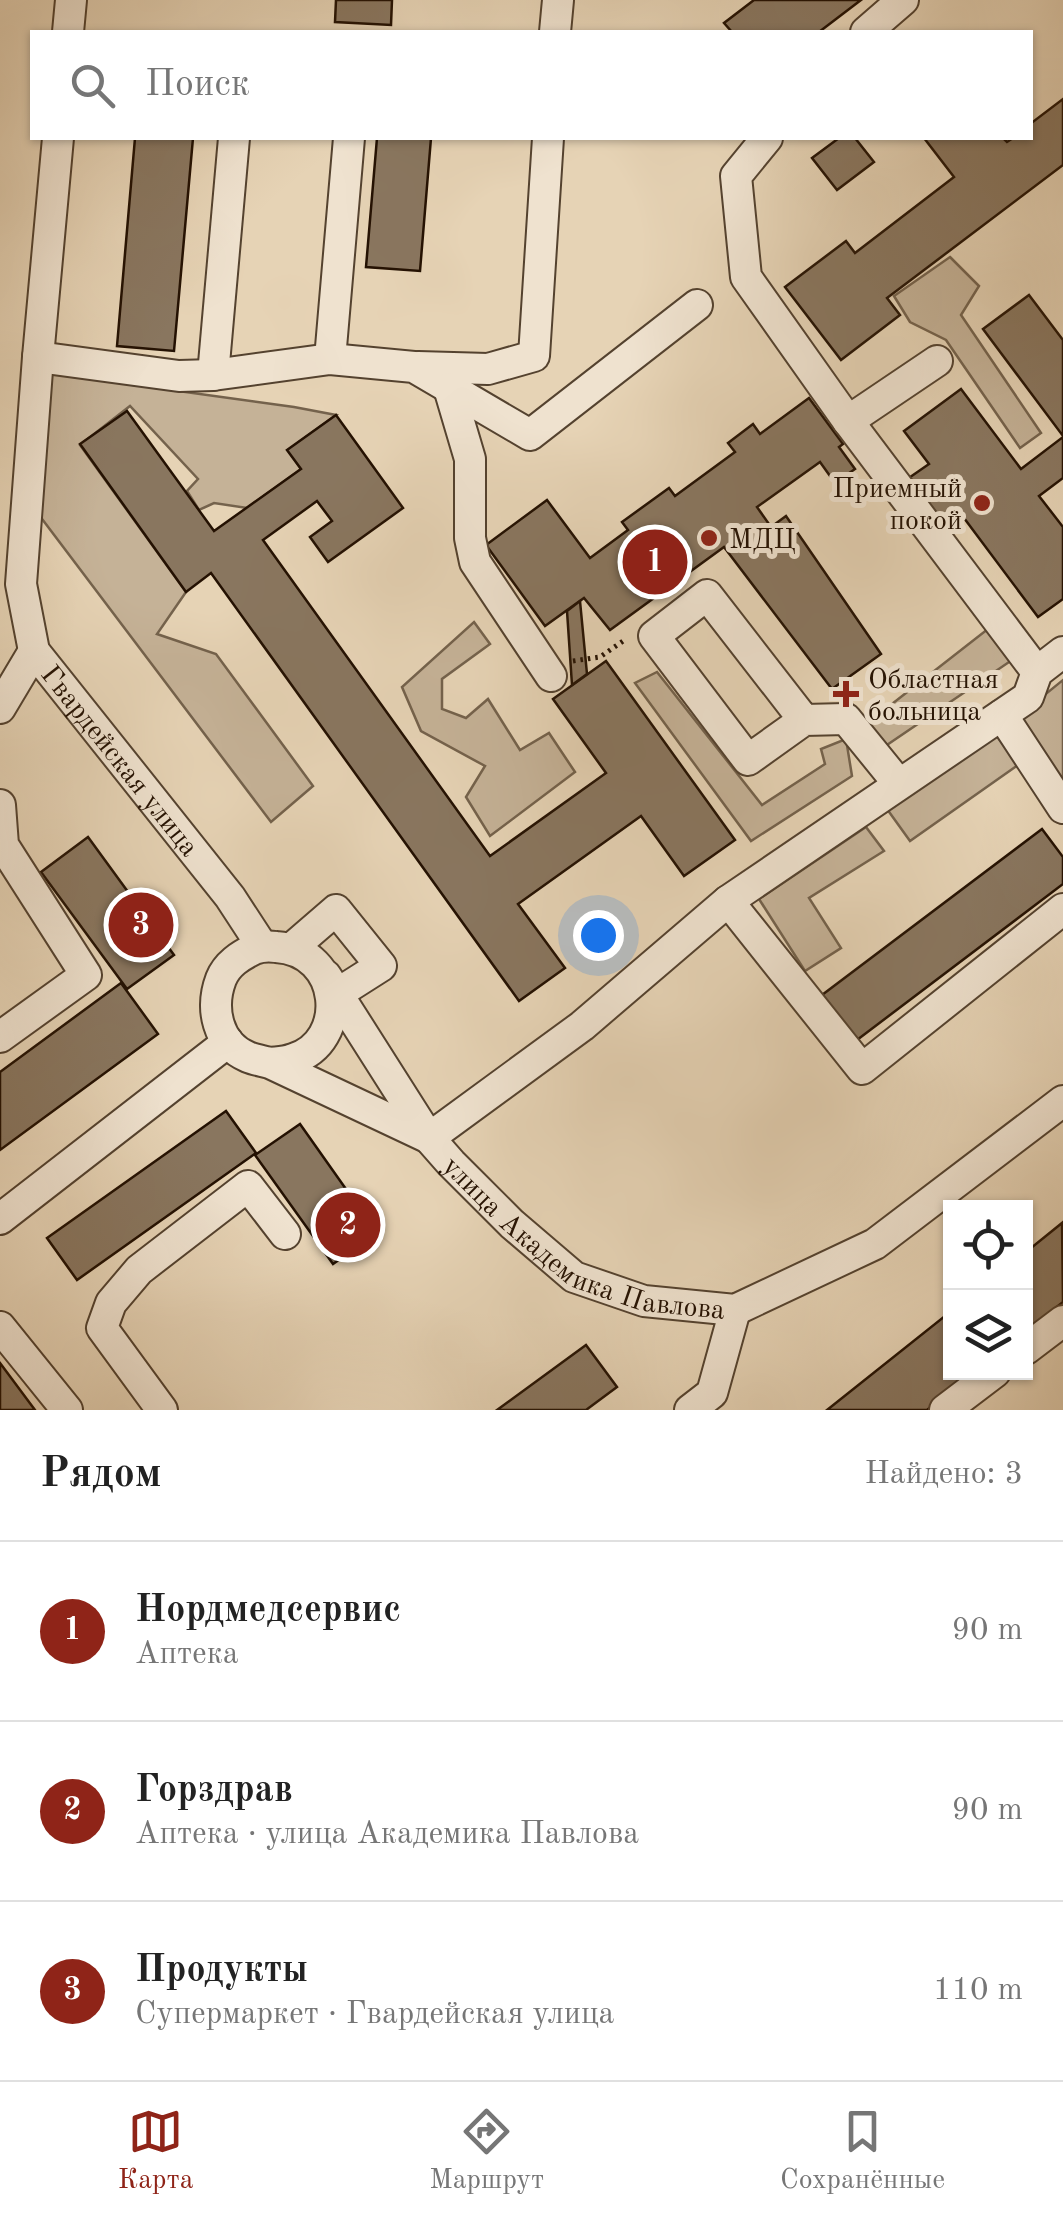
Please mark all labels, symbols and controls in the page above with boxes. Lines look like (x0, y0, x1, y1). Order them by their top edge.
search box (30, 30, 1033, 140)
icon: search (65, 58, 120, 113)
text: Поиск (145, 66, 250, 104)
place label: Приемный покой (832, 476, 962, 536)
marker: Приемный покой (971, 492, 993, 514)
pin: 1 (622, 524, 688, 600)
marker: МДЦ (698, 527, 720, 549)
place label: МДЦ (729, 527, 796, 555)
street label: Гвардейская улица (34, 661, 203, 863)
place label: Областная больница (868, 667, 999, 727)
marker: Областная больница (833, 681, 859, 707)
pin: 3 (108, 888, 174, 962)
your location (573, 910, 624, 961)
street label: улица Академика Павлова (436, 1153, 726, 1326)
pin: 2 (316, 1188, 380, 1262)
map controls (943, 1200, 1033, 1380)
button: locate (943, 1200, 1033, 1290)
button: layers (943, 1290, 1033, 1380)
text: Рядом (40, 1454, 162, 1496)
text: Найдено: 3 (864, 1459, 1023, 1491)
text: Нордмедсервис (135, 1592, 401, 1630)
text: 1 (63, 1615, 82, 1647)
text: 90 m (952, 1615, 1023, 1647)
text: Аптека (135, 1639, 239, 1671)
text: Горздрав (135, 1772, 293, 1810)
text: 2 (63, 1795, 82, 1827)
text: 90 m (952, 1795, 1023, 1827)
text: Аптека · улица Академика Павлова (135, 1819, 639, 1851)
text: Продукты (135, 1952, 308, 1990)
text: 3 (63, 1975, 82, 2007)
text: 110 m (933, 1975, 1023, 2007)
text: Супермаркет · Гвардейская улица (135, 1999, 614, 2031)
tab: Карта (118, 2104, 194, 2199)
tab: Маршрут (429, 2104, 544, 2199)
tab: Сохранённые (780, 2104, 945, 2199)

